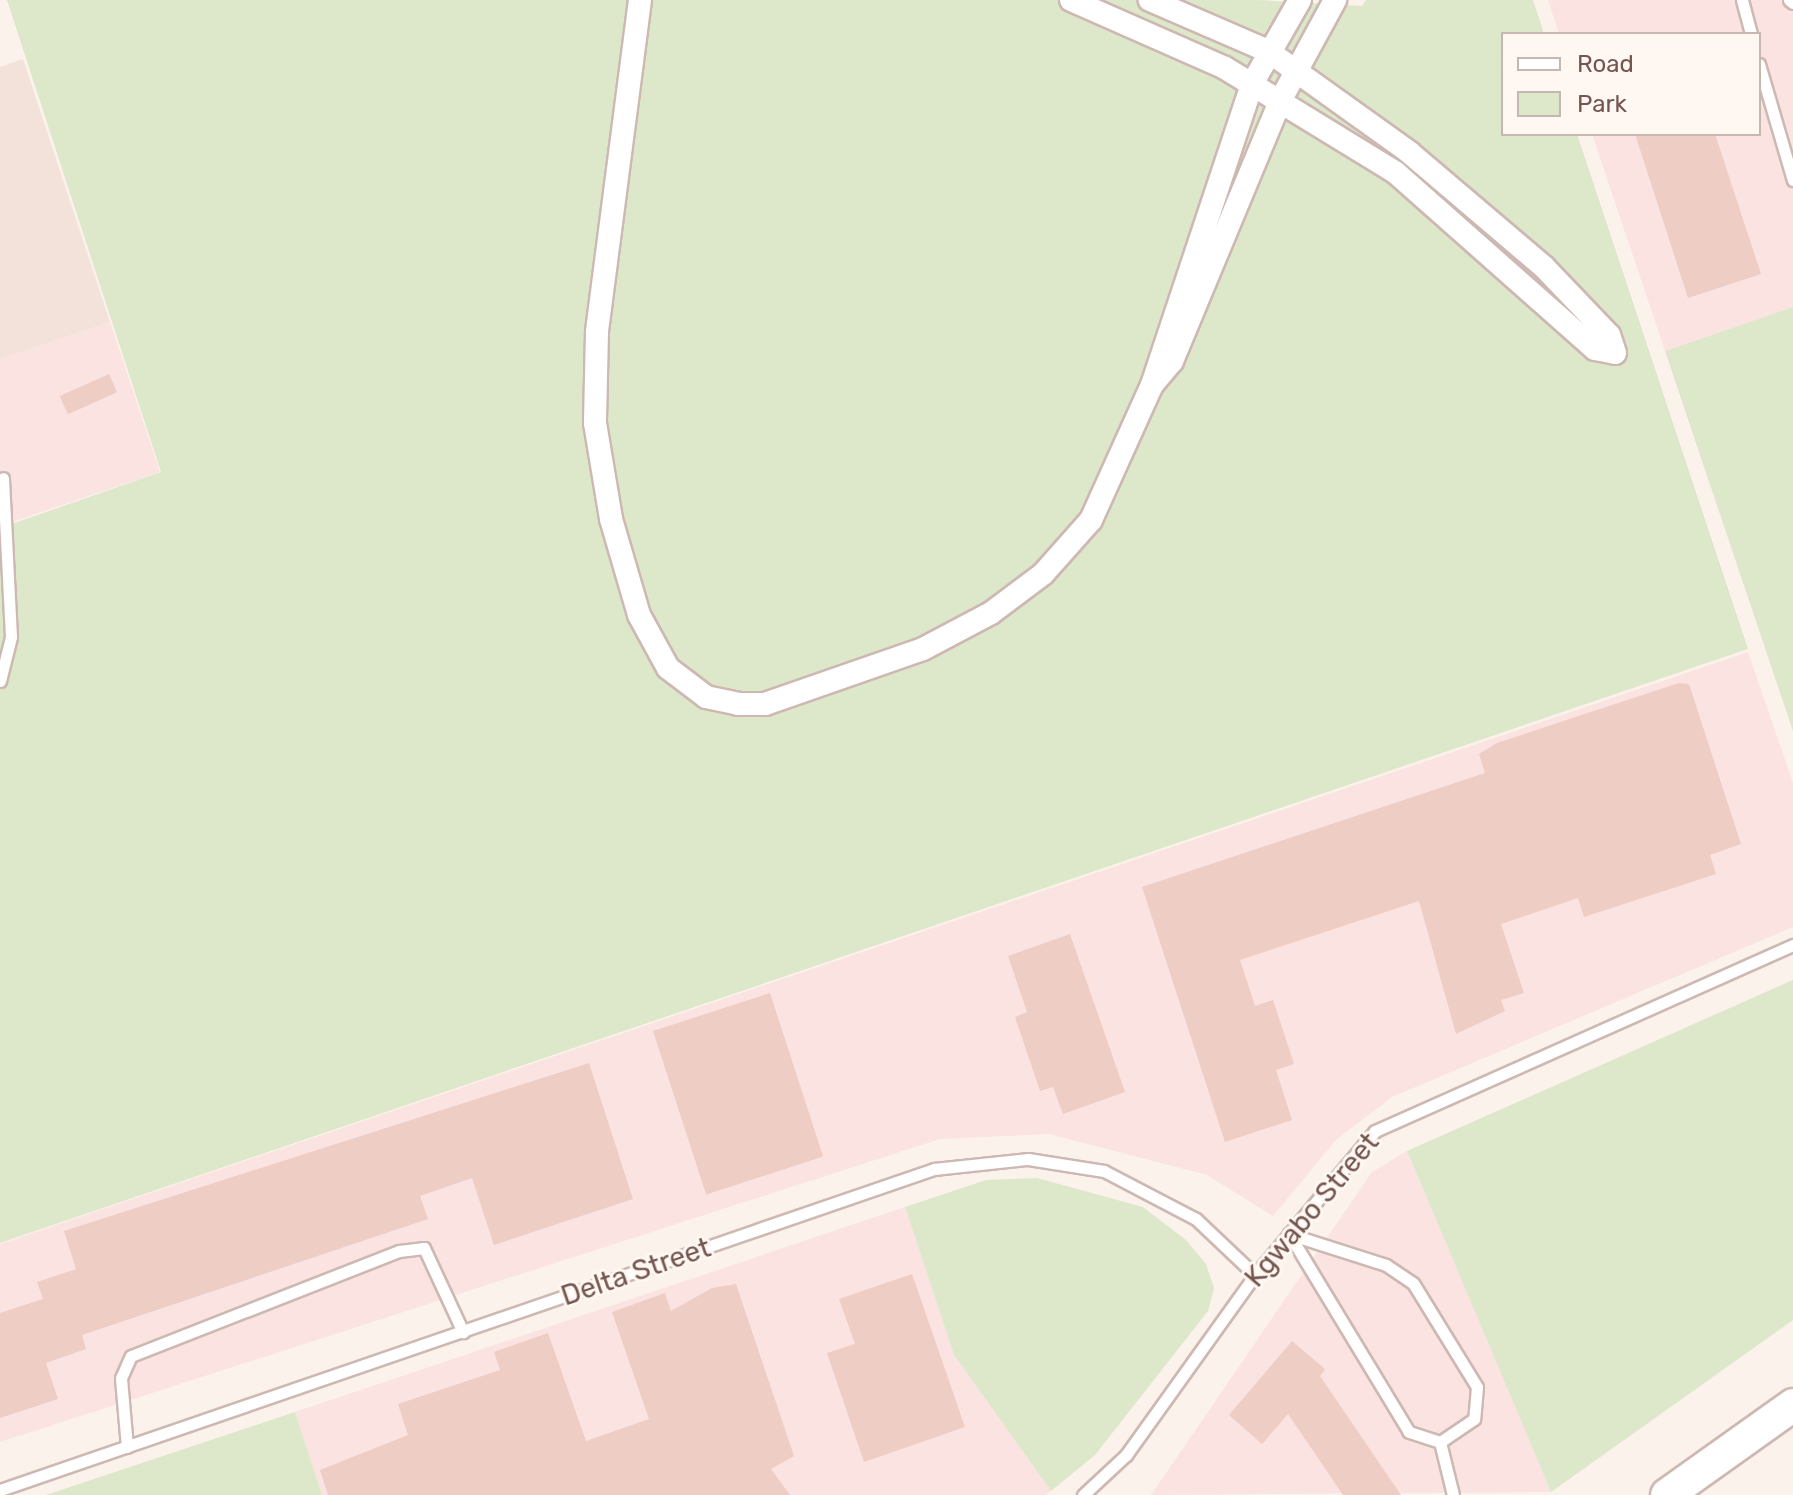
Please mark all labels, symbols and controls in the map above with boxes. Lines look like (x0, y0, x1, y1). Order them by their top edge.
legend (1501, 32, 1761, 136)
text: Road (1577, 50, 1634, 78)
text: Park (1577, 90, 1627, 118)
street label: Kgwabo Street (1238, 1126, 1386, 1294)
street label: Delta Street (557, 1231, 715, 1313)

